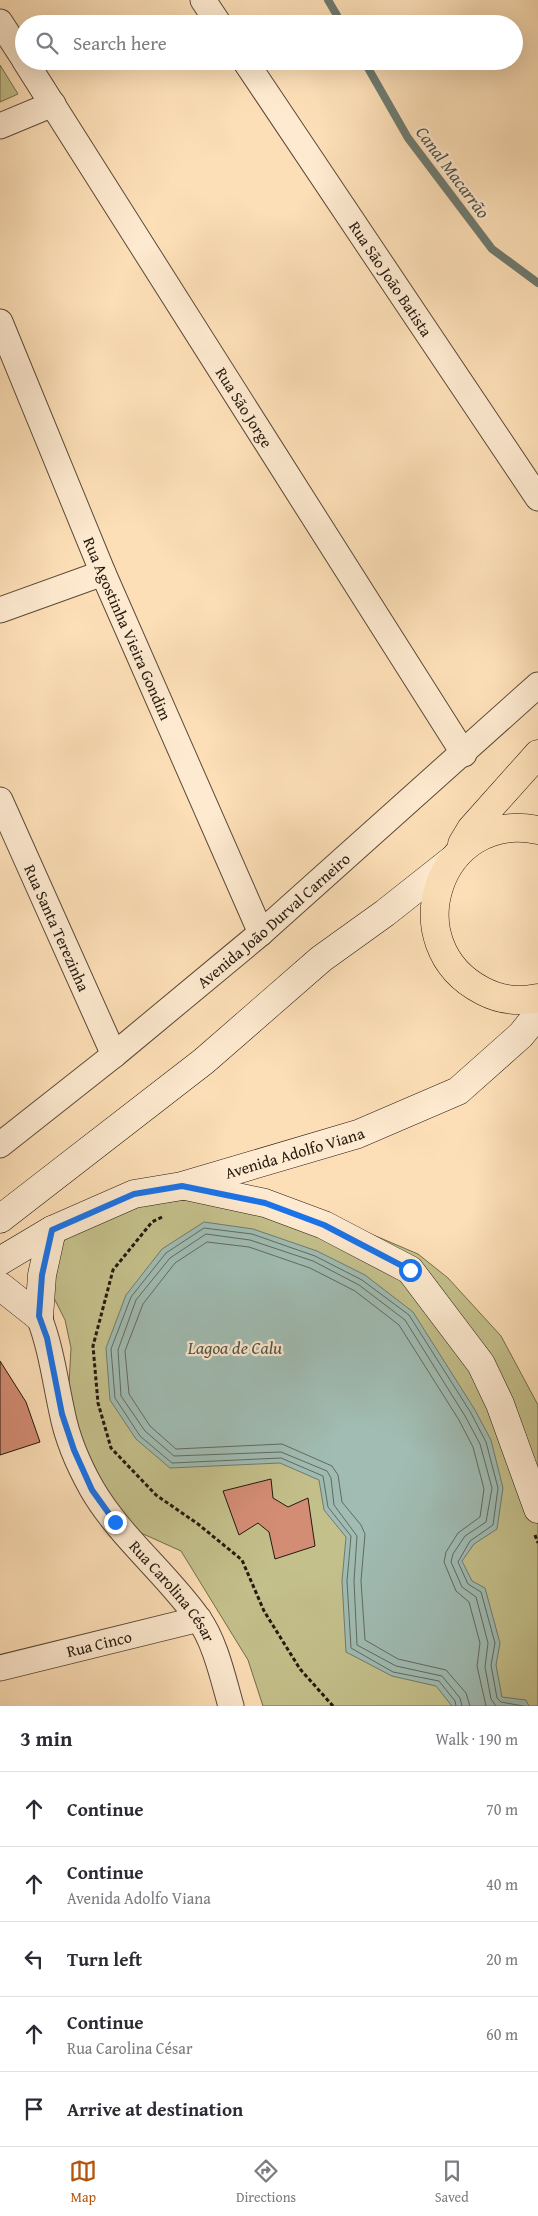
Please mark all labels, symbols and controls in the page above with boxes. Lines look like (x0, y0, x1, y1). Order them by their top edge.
search box (15, 15, 523, 70)
icon: search (33, 29, 61, 57)
text: Search here (73, 29, 167, 57)
water label: Canal Macarrão (409, 120, 497, 224)
street label: Rua São João Batista (343, 216, 439, 342)
street label: Rua São Jorge (210, 362, 279, 452)
street label: Rua Agostinha Vieira Gondim (77, 533, 178, 724)
street label: Avenida João Durval Carneiro (191, 847, 355, 994)
street label: Rua Santa Terezinha (18, 860, 96, 996)
street label: Avenida Adolfo Viana (222, 1121, 368, 1185)
route start (399, 1259, 422, 1282)
water label: Lagoa de Calu (187, 1334, 282, 1361)
route end (104, 1511, 127, 1534)
street label: Rua Carolina César (124, 1535, 222, 1646)
street label: Rua Cinco (64, 1624, 134, 1663)
text: 3 min (20, 1723, 72, 1754)
text: Walk · 190 m (435, 1727, 518, 1751)
icon: ahead (20, 1795, 48, 1823)
text: Continue (67, 1795, 144, 1823)
text: 70 m (486, 1797, 518, 1821)
text: Continue (67, 1858, 144, 1886)
icon: ahead (20, 1870, 48, 1898)
text: 40 m (486, 1872, 518, 1896)
text: Avenida Adolfo Viana (67, 1886, 211, 1910)
icon: left (20, 1945, 48, 1973)
text: Turn left (67, 1945, 142, 1973)
text: 20 m (486, 1947, 518, 1971)
text: Continue (67, 2008, 144, 2036)
icon: ahead (20, 2020, 48, 2048)
text: 60 m (486, 2022, 518, 2046)
text: Rua Carolina César (67, 2036, 193, 2060)
icon: arrive (20, 2095, 48, 2123)
text: Arrive at destination (67, 2095, 243, 2123)
tab: Map (69, 2157, 97, 2207)
tab: Directions (236, 2157, 296, 2207)
tab: Saved (435, 2157, 469, 2207)

